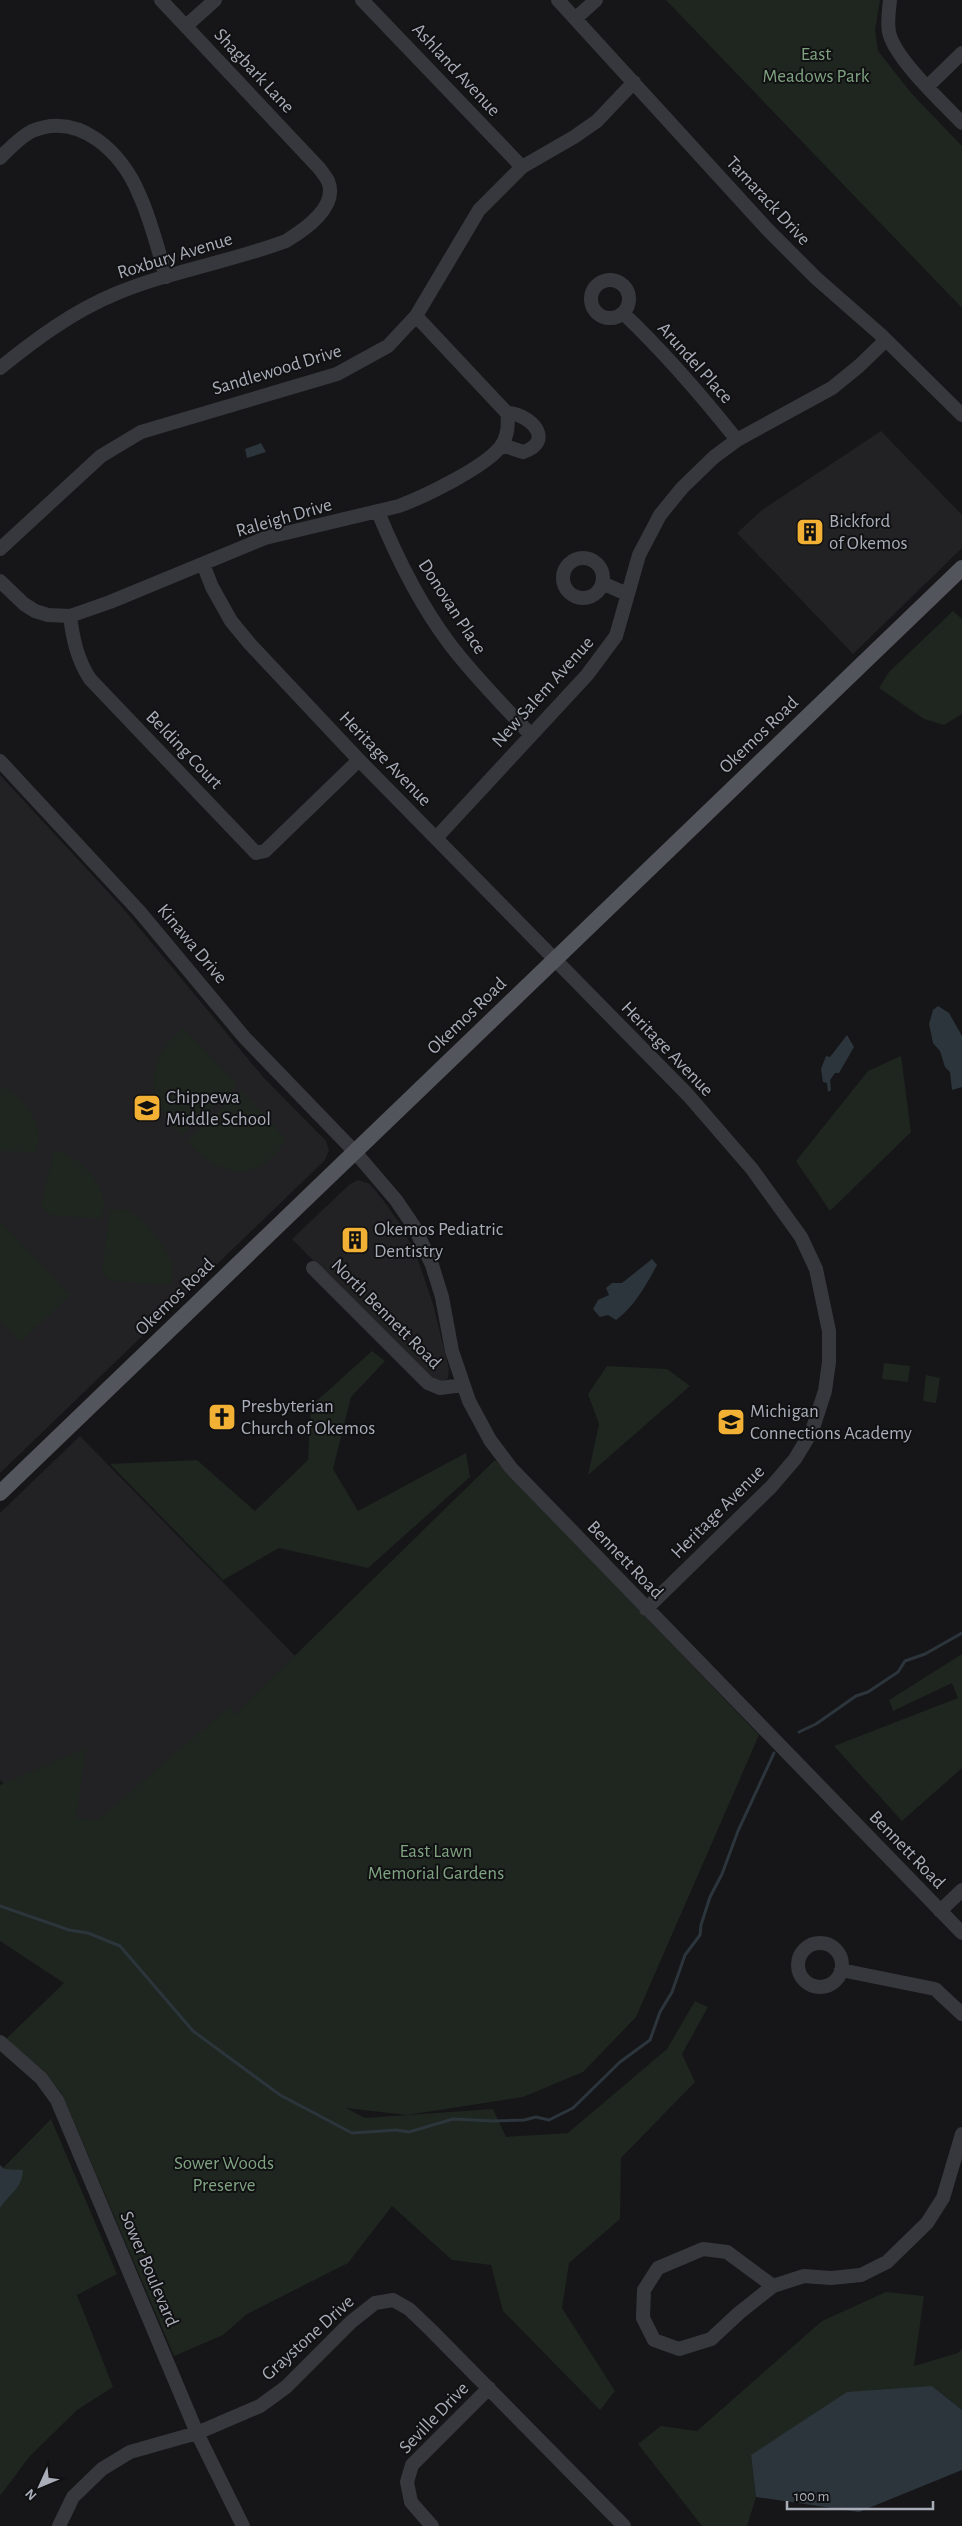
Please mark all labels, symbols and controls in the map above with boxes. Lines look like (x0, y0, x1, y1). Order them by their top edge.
street label: Ashland Avenue (408, 20, 504, 120)
street label: Shagbark Lane (210, 25, 298, 117)
park label: East Meadows Park (763, 45, 870, 86)
street label: Tamarack Drive (722, 153, 814, 249)
street label: Roxbury Avenue (115, 229, 235, 283)
street label: Arundel Place (654, 319, 736, 407)
street label: Sandlewood Drive (210, 341, 344, 399)
street label: Raleigh Drive (234, 495, 334, 541)
place label: Bickford of Okemos (829, 512, 908, 553)
building icon: Bickford of Okemos (795, 517, 825, 547)
street label: Donovan Place (414, 556, 490, 658)
street label: New Salem Avenue (488, 633, 598, 751)
street label: Okemos Road (716, 693, 802, 777)
street label: Belding Court (142, 707, 226, 793)
street label: Heritage Avenue (335, 708, 435, 810)
street label: Kinawa Drive (153, 901, 231, 987)
street label: Okemos Road (424, 974, 510, 1058)
street label: Heritage Avenue (617, 998, 717, 1100)
place label: Chippewa Middle School (166, 1088, 271, 1129)
school or university icon: Chippewa Middle School (132, 1093, 162, 1123)
place label: Okemos Pediatric Dentistry (374, 1220, 503, 1261)
building icon: Okemos Pediatric Dentistry (340, 1225, 370, 1255)
street label: Okemos Road (132, 1255, 218, 1339)
street label: North Bennett Road (327, 1255, 445, 1373)
place label: Presbyterian Church of Okemos (241, 1397, 375, 1438)
church icon: Presbyterian Church of Okemos (207, 1402, 237, 1432)
place label: Michigan Connections Academy (750, 1402, 912, 1443)
school or university icon: Michigan Connections Academy (716, 1407, 746, 1437)
street label: Heritage Avenue (668, 1462, 768, 1562)
street label: Bennett Road (583, 1517, 667, 1603)
street label: Bennett Road (865, 1807, 949, 1893)
park label: East Lawn Memorial Gardens (368, 1842, 504, 1883)
park label: Sower Woods Preserve (174, 2154, 274, 2195)
street label: Sower Boulevard (116, 2209, 182, 2329)
street label: Graystone Drive (258, 2292, 358, 2384)
street label: Seville Drive (396, 2379, 472, 2457)
north arrow (15, 2461, 65, 2511)
scale bar (787, 2478, 933, 2510)
text: N (23, 2486, 40, 2503)
text: 100 m (794, 2489, 829, 2504)

